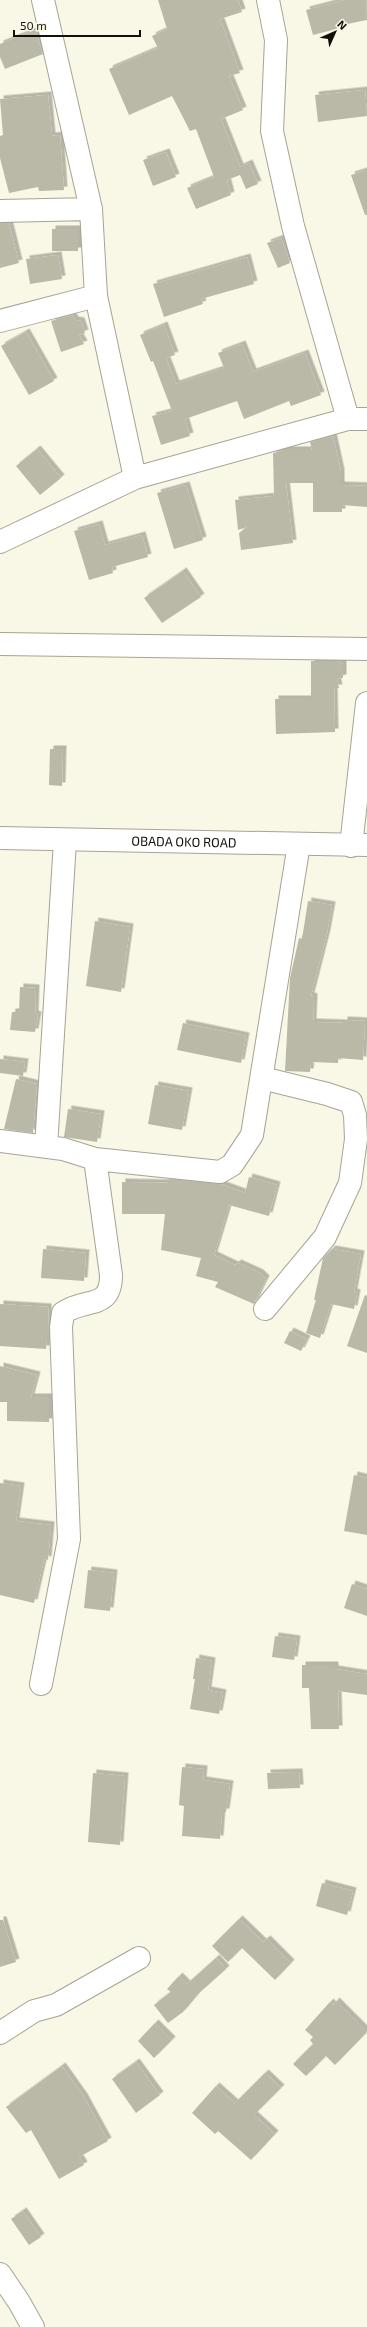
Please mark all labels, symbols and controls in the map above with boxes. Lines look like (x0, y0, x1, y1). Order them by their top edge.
scale bar (14, 12, 140, 38)
north arrow (315, 12, 355, 52)
text: N (335, 17, 350, 32)
text: 50 m (20, 18, 47, 32)
street label: OBADA OKO ROAD (131, 833, 237, 851)

